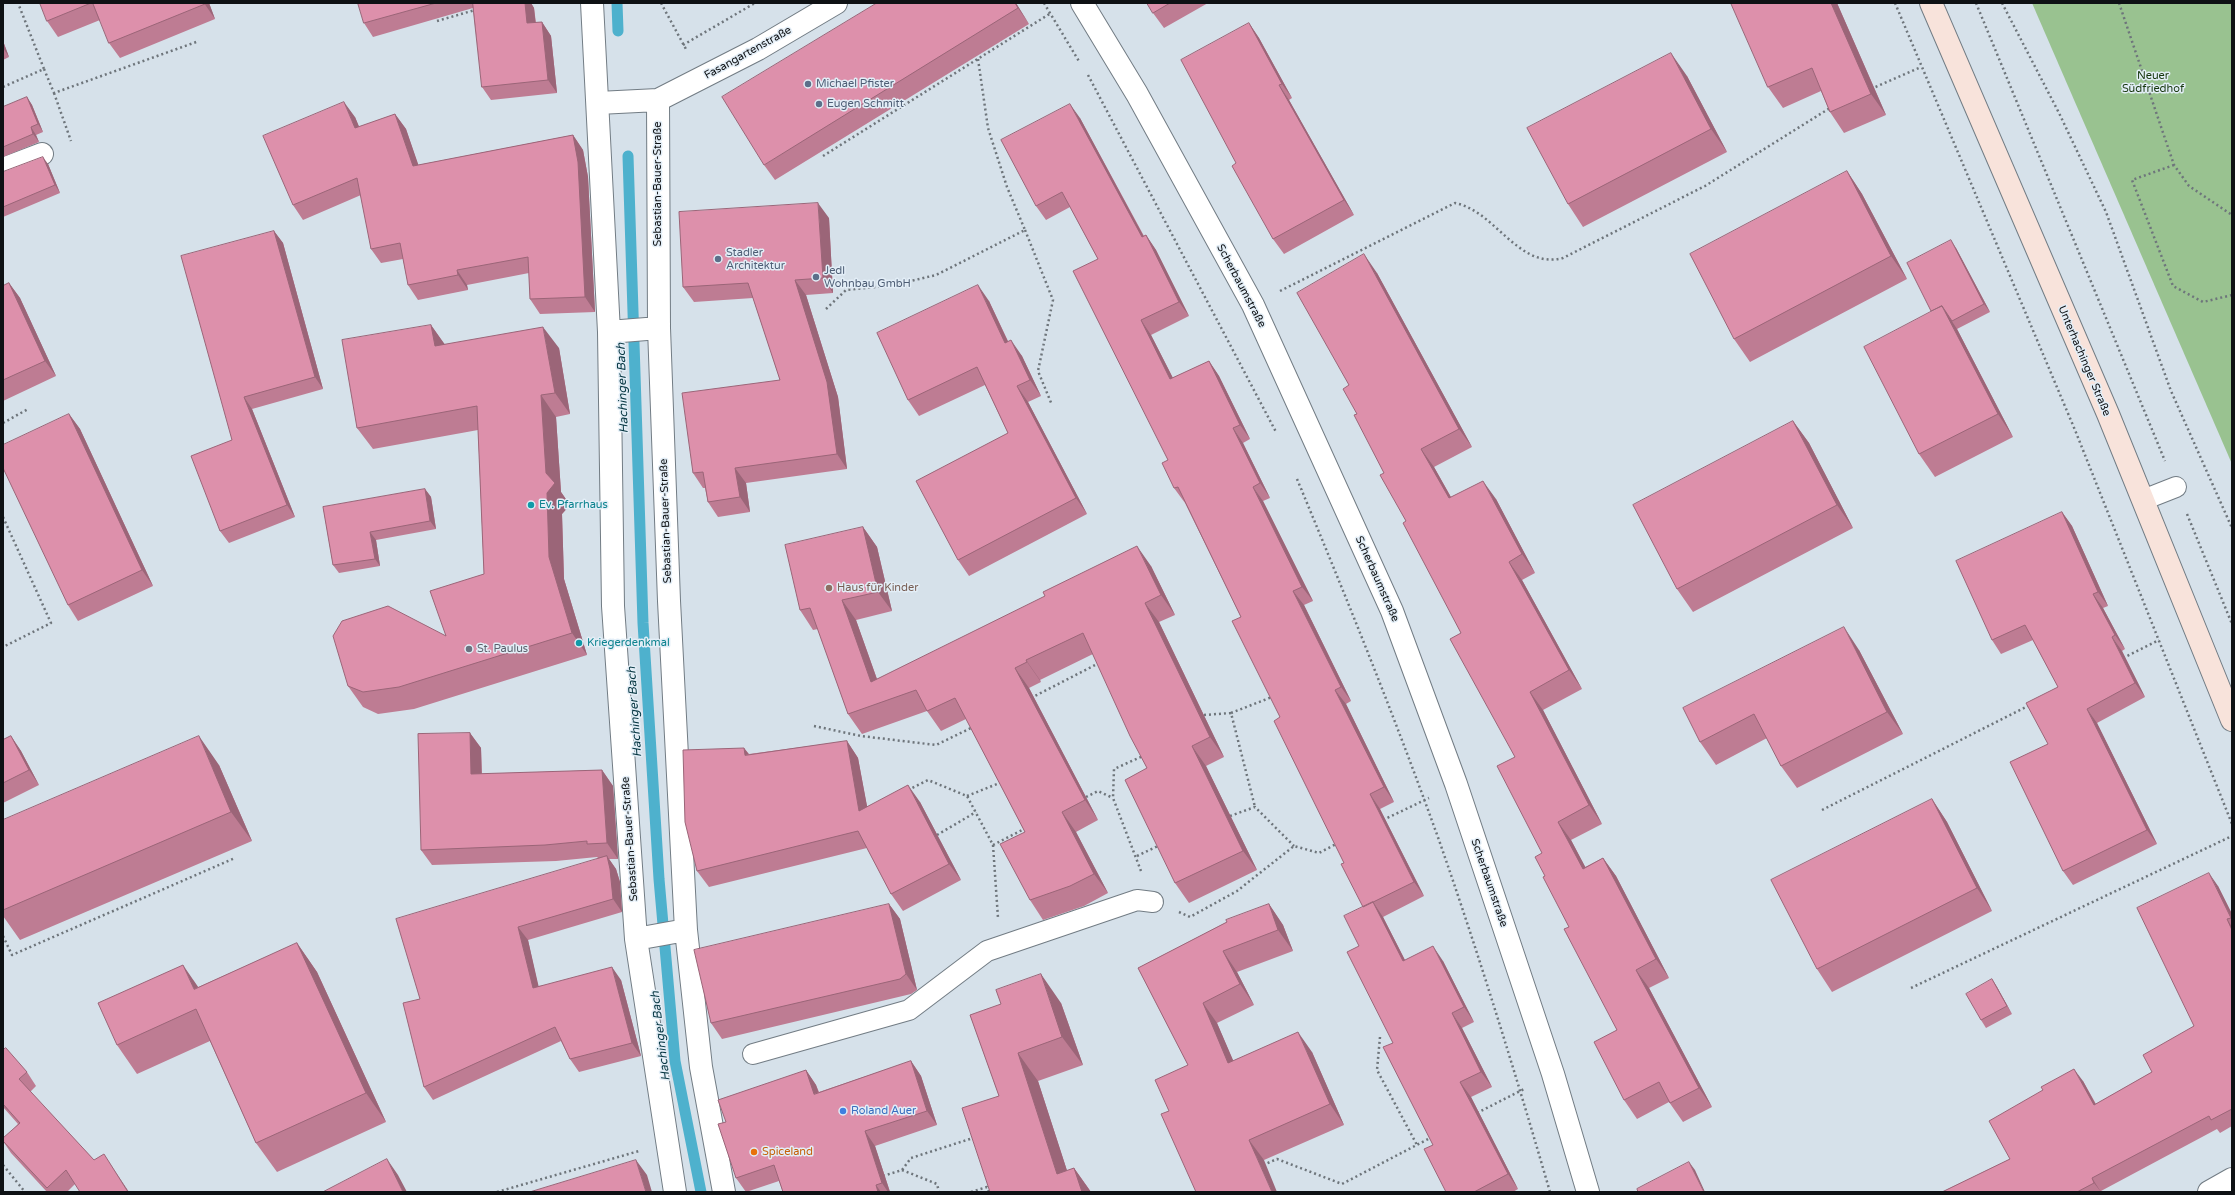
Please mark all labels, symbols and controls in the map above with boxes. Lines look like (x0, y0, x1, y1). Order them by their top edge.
street label: Fasangartenstraße (702, 24, 794, 82)
park label: Neuer Südfriedhof (2122, 69, 2184, 95)
place label: Michael Pfister (816, 77, 894, 91)
marker: Michael Pfister (803, 79, 813, 89)
place label: Eugen Schmitt (827, 97, 904, 111)
marker: Eugen Schmitt (814, 99, 824, 109)
street label: Sebastian-Bauer-Straße (651, 122, 665, 246)
street label: Scherbaumstraße (1213, 242, 1269, 330)
place label: Stadler Architektur (726, 246, 785, 272)
marker: Stadler Architektur (713, 254, 723, 264)
place label: Jedl Wohnbau GmbH (824, 264, 911, 290)
marker: Jedl Wohnbau GmbH (811, 272, 821, 282)
street label: Unterhachinger Straße (2055, 304, 2113, 418)
water label: Hachinger Bach (614, 342, 632, 434)
street label: Sebastian-Bauer-Straße (657, 458, 675, 584)
place label: Ev. Pfarrhaus (539, 498, 608, 512)
marker: Ev. Pfarrhaus (526, 500, 536, 510)
street label: Scherbaumstraße (1352, 534, 1402, 624)
place label: Haus für Kinder (837, 581, 918, 595)
marker: Haus für Kinder (824, 583, 834, 593)
place label: Kriegerdenkmal (587, 636, 670, 650)
marker: Kriegerdenkmal (574, 638, 584, 648)
place label: St. Paulus (477, 642, 528, 656)
marker: St. Paulus (464, 644, 474, 654)
water label: Hachinger Bach (625, 666, 645, 758)
street label: Sebastian-Bauer-Straße (619, 776, 641, 902)
street label: Scherbaumstraße (1468, 837, 1510, 929)
water label: Hachinger Bach (648, 990, 674, 1082)
place label: Roland Auer (851, 1104, 916, 1118)
marker: Roland Auer (838, 1106, 848, 1116)
place label: Spiceland (762, 1145, 813, 1159)
marker: Spiceland (749, 1147, 759, 1157)

